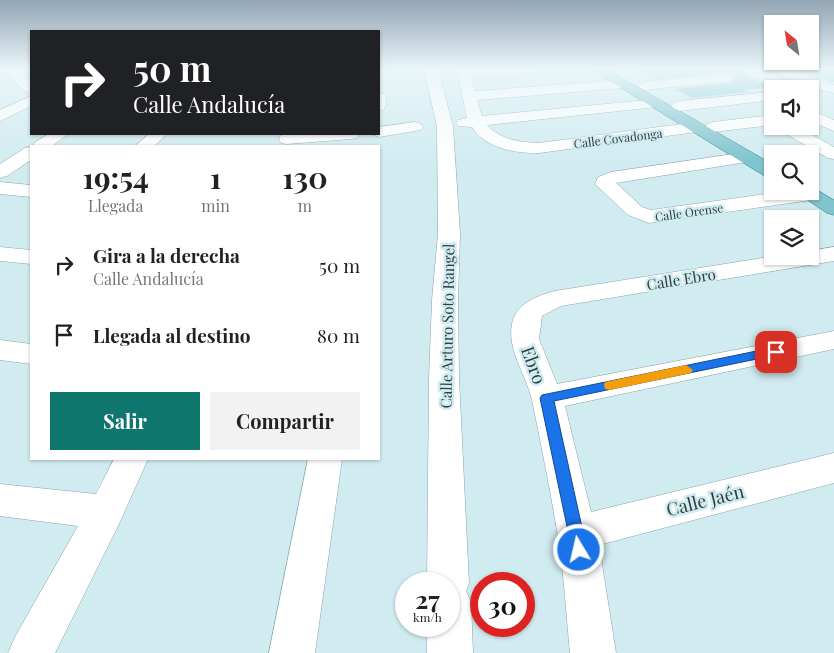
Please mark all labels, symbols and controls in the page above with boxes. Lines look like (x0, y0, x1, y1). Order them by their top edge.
north arrow (764, 15, 819, 70)
map controls (764, 15, 819, 265)
text: 50 m (133, 44, 211, 91)
icon: right (50, 50, 115, 115)
button: sound (764, 80, 819, 135)
text: Calle Andalucía (133, 89, 285, 119)
street label: Calle Covadonga (573, 125, 663, 151)
button: search (764, 145, 819, 200)
text: 19:54 (82, 157, 149, 197)
text: 1 (210, 157, 221, 197)
text: 130 (282, 157, 328, 197)
text: Llegada (88, 195, 143, 216)
text: min (201, 195, 230, 216)
text: m (298, 195, 312, 216)
street label: Calle Orense (654, 199, 724, 225)
button: layers (764, 210, 819, 265)
text: Gira a la derecha (93, 242, 240, 268)
street label: Calle Arturo Soto Rangel (436, 243, 458, 409)
icon: right (50, 251, 78, 279)
text: 50 m (319, 252, 360, 278)
street label: Calle Ebro (645, 264, 717, 294)
text: Calle Andalucía (93, 268, 204, 289)
icon: arrive (50, 321, 78, 349)
text: Llegada al destino (93, 322, 251, 348)
text: 80 m (317, 322, 360, 348)
pin (755, 331, 797, 373)
icon: arrive (762, 338, 790, 366)
street label: Ebro (516, 343, 552, 387)
button: Salir (50, 392, 200, 450)
button: Compartir (210, 392, 360, 450)
street label: Calle Jaén (664, 479, 747, 521)
position arrow (552, 523, 604, 575)
speed limit sign: 30 (470, 572, 535, 637)
text: 27 (415, 582, 440, 615)
text: km/h (413, 609, 442, 625)

